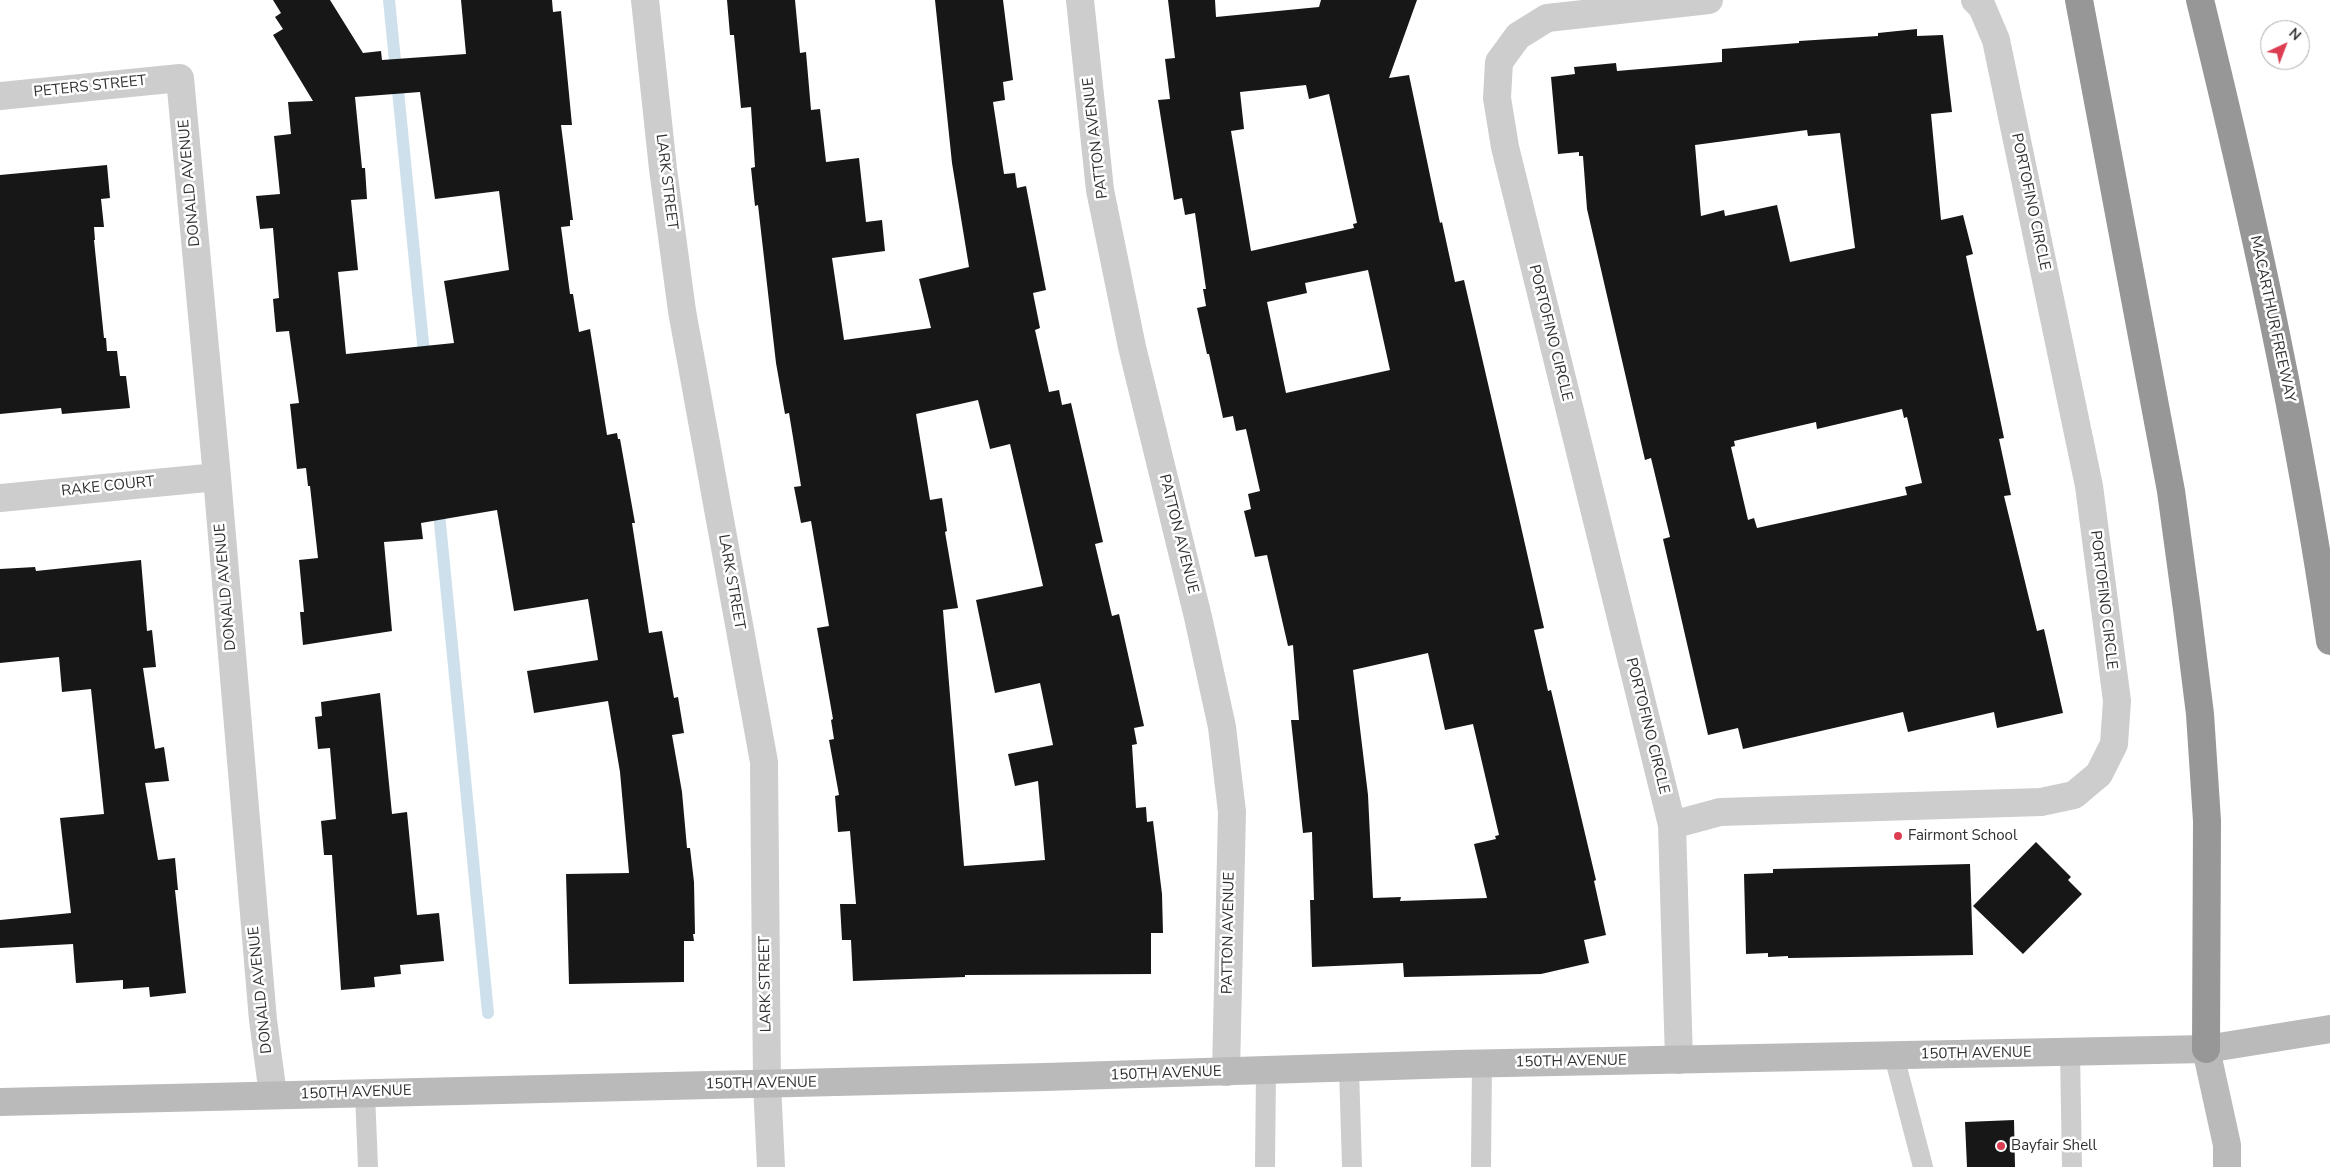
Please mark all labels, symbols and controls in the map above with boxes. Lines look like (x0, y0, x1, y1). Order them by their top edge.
north arrow (2260, 20, 2310, 70)
text: N (2285, 24, 2305, 45)
street label: PETERS STREET (33, 72, 147, 102)
street label: PATTON AVENUE (1080, 76, 1112, 200)
street label: DONALD AVENUE (175, 119, 205, 247)
street label: PORTOFINO CIRCLE (2007, 132, 2053, 272)
street label: LARK STREET (651, 133, 681, 231)
street label: MACARTHUR FREEWAY (2246, 234, 2298, 404)
street label: PORTOFINO CIRCLE (1524, 263, 1576, 403)
street label: RAKE COURT (60, 473, 156, 501)
street label: PATTON AVENUE (1154, 473, 1202, 595)
street label: DONALD AVENUE (211, 523, 241, 651)
street label: PORTOFINO CIRCLE (2086, 529, 2120, 671)
street label: LARK STREET (714, 533, 748, 631)
street label: PORTOFINO CIRCLE (1621, 656, 1673, 796)
place label: Fairmont School (1908, 827, 2017, 845)
marker: Fairmont School (1892, 830, 1904, 842)
street label: PATTON AVENUE (1219, 872, 1239, 994)
street label: DONALD AVENUE (245, 926, 277, 1054)
street label: LARK STREET (756, 936, 776, 1032)
street label: 150TH AVENUE (1920, 1044, 2032, 1064)
street label: 150TH AVENUE (1515, 1052, 1627, 1072)
street label: 150TH AVENUE (1110, 1063, 1222, 1085)
street label: 150TH AVENUE (705, 1074, 817, 1094)
street label: 150TH AVENUE (300, 1082, 412, 1104)
place label: Bayfair Shell (2011, 1137, 2097, 1155)
marker: Bayfair Shell (1995, 1140, 2007, 1152)

